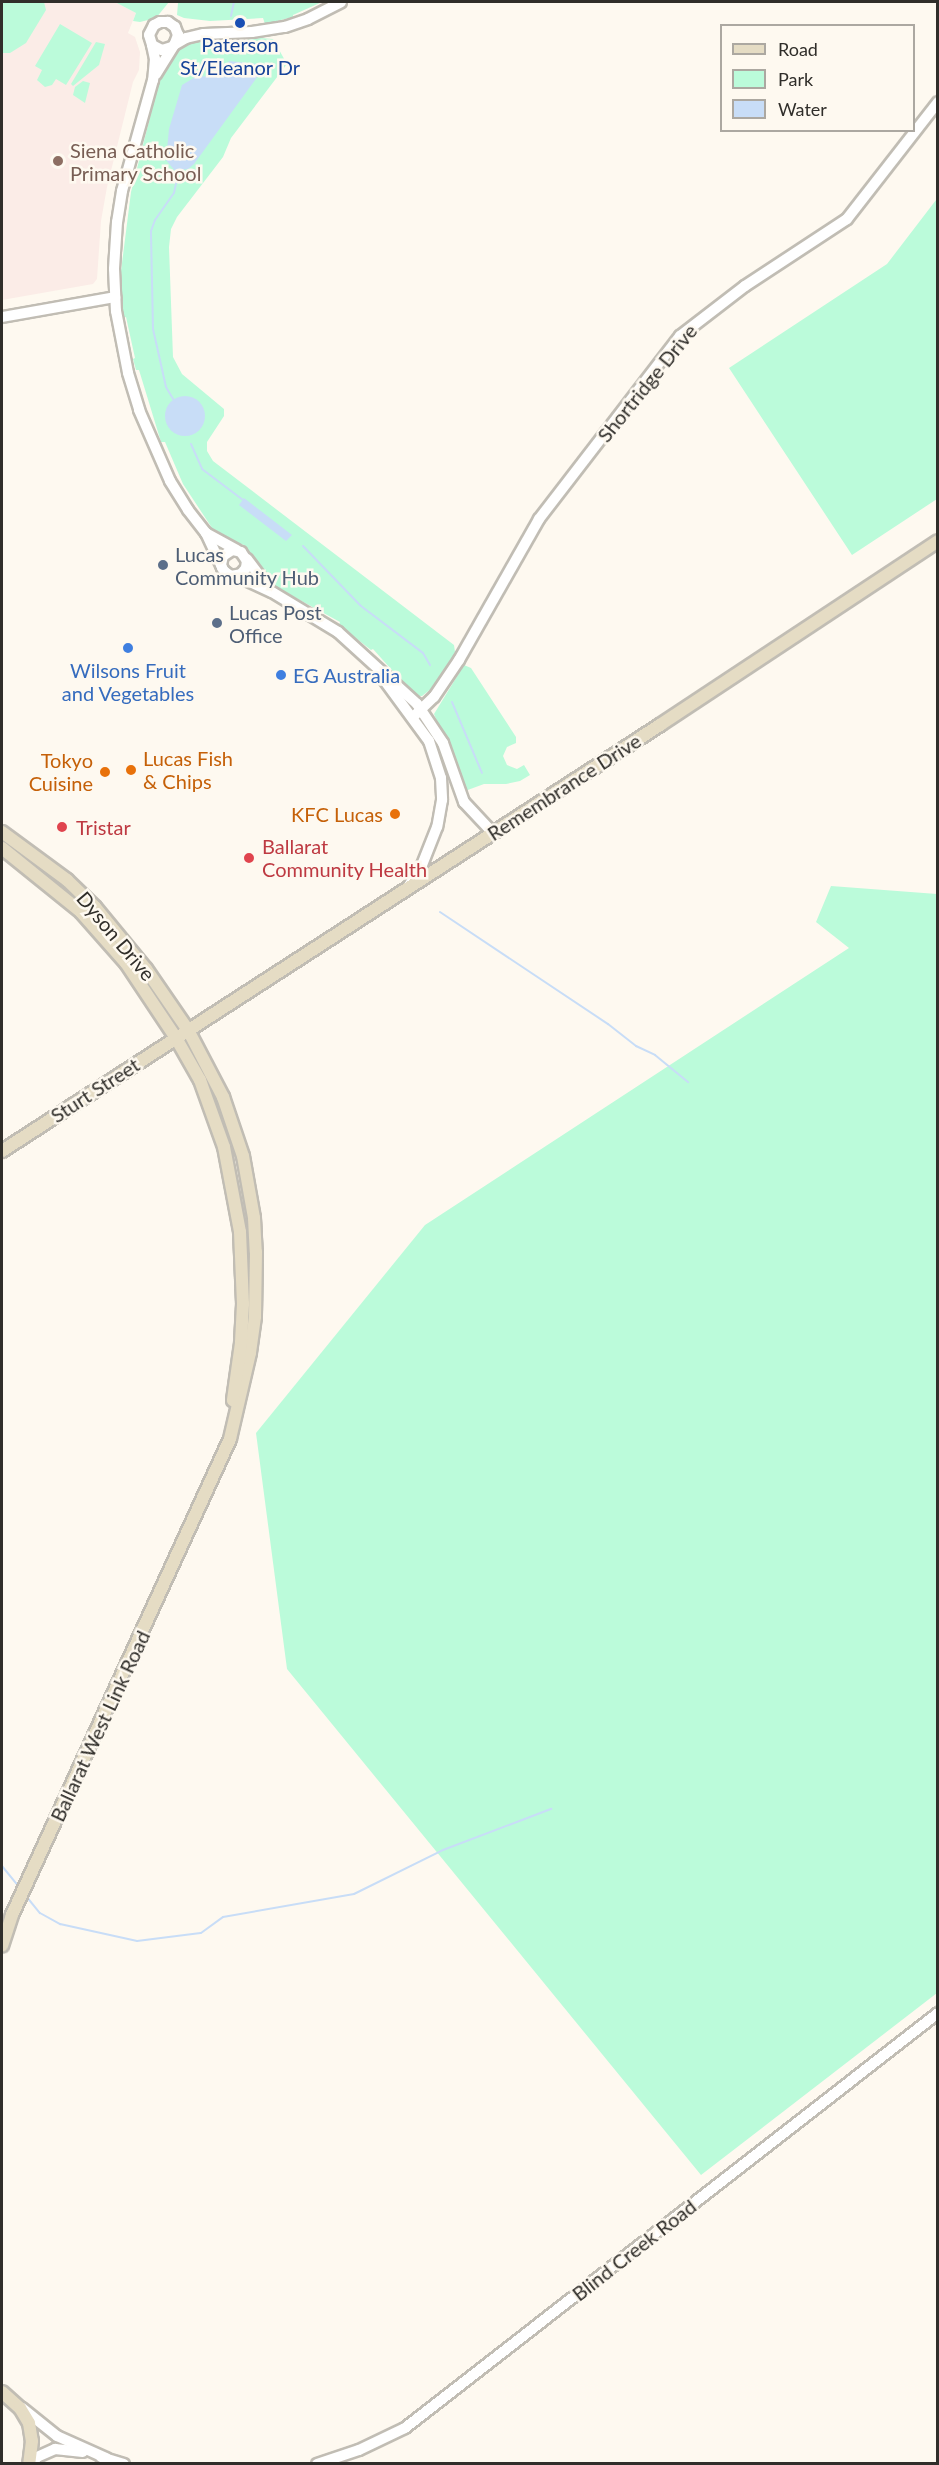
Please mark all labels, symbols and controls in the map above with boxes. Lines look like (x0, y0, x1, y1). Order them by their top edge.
marker: Paterson St/Eleanor Dr (233, 16, 247, 30)
legend (720, 24, 915, 132)
place label: Paterson St/Eleanor Dr (180, 33, 300, 80)
text: Road (778, 38, 818, 60)
text: Park (778, 68, 813, 90)
text: Water (778, 98, 827, 120)
place label: Siena Catholic Primary School (70, 138, 202, 185)
marker: Siena Catholic Primary School (51, 154, 65, 168)
street label: Shortridge Drive (592, 319, 702, 447)
place label: Lucas Community Hub (175, 542, 320, 589)
marker: Lucas Community Hub (156, 558, 170, 572)
place label: Lucas Post Office (229, 600, 322, 647)
marker: Lucas Post Office (210, 616, 224, 630)
marker: Wilsons Fruit and Vegetables (121, 641, 135, 655)
place label: Wilsons Fruit and Vegetables (62, 658, 194, 705)
place label: EG Australia (293, 663, 401, 687)
marker: EG Australia (274, 668, 288, 682)
street label: Remembrance Drive (483, 728, 645, 846)
place label: Lucas Fish & Chips (143, 746, 233, 793)
place label: Tokyo Cuisine (29, 748, 93, 795)
marker: Lucas Fish & Chips (124, 763, 138, 777)
marker: Tokyo Cuisine (98, 765, 112, 779)
place label: KFC Lucas (291, 802, 383, 826)
marker: KFC Lucas (388, 807, 402, 821)
place label: Tristar (76, 815, 131, 839)
marker: Tristar (53, 818, 71, 836)
place label: Ballarat Community Health (262, 834, 428, 881)
marker: Ballarat Community Health (240, 849, 258, 867)
street label: Dyson Drive (72, 886, 160, 986)
street label: Sturt Street (46, 1052, 144, 1128)
street label: Ballarat West Link Road (45, 1627, 155, 1825)
street label: Blind Creek Road (567, 2194, 701, 2306)

